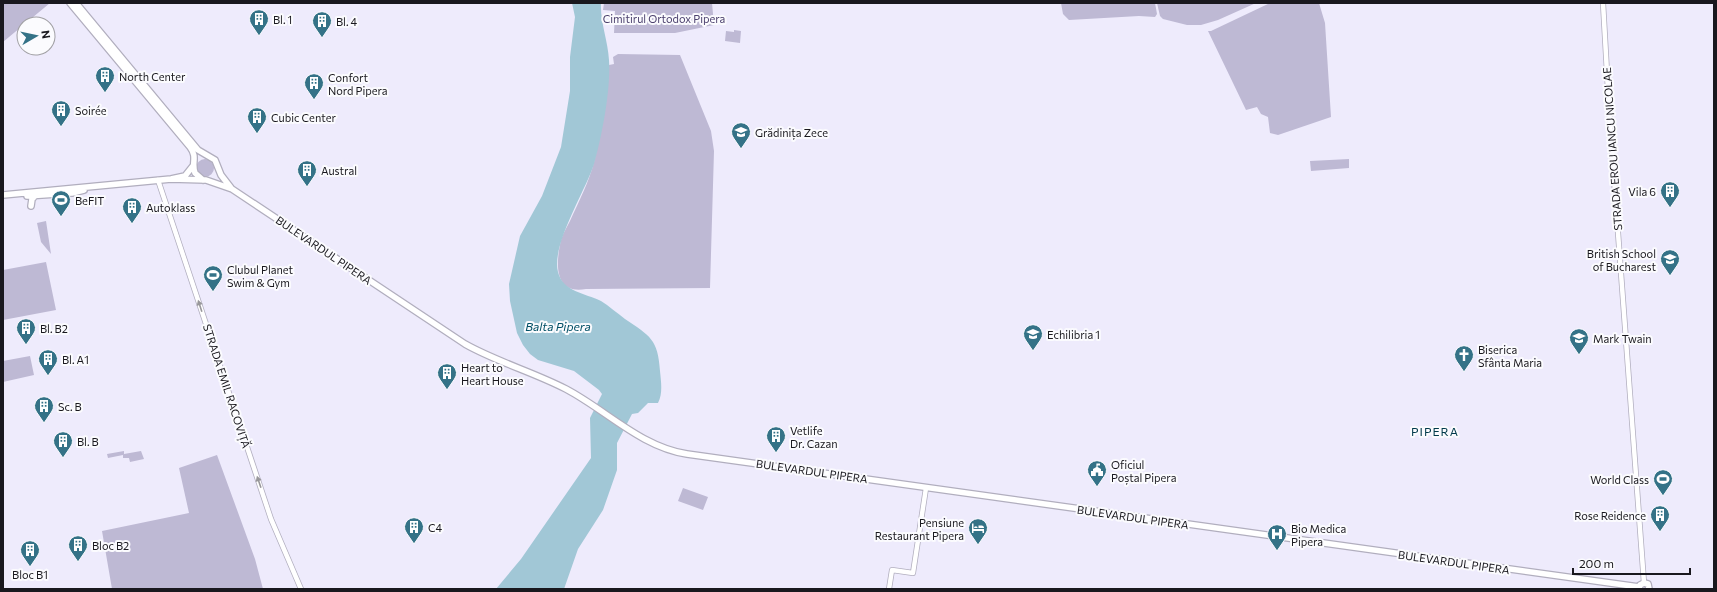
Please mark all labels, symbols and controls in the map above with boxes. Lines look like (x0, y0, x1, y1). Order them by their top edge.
building icon: Bl. 1 (248, 8, 270, 36)
building icon: Bl. 4 (311, 10, 333, 38)
park label: Cimitirul Ortodox Pipera (603, 12, 725, 25)
place label: Bl. 1 (273, 13, 292, 26)
place label: Bl. 4 (336, 15, 358, 28)
north arrow (16, 16, 56, 56)
text: N (39, 29, 53, 39)
building icon: North Center (94, 65, 116, 93)
street label: STRADA EROU IANCU NICOLAE (1600, 67, 1624, 231)
place label: North Center (119, 70, 186, 83)
place label: Confort Nord Pipera (328, 71, 388, 97)
building icon: Confort Nord Pipera (303, 72, 325, 100)
building icon: Soirée (50, 99, 72, 127)
place label: Soirée (75, 104, 107, 117)
building icon: Cubic Center (246, 106, 268, 134)
place label: Cubic Center (271, 111, 336, 124)
school or university icon: Grădinița Zece (730, 121, 752, 149)
place label: Grădinița Zece (755, 126, 828, 140)
building icon: Austral (296, 159, 318, 187)
place label: Austral (321, 164, 357, 177)
building icon: Vila 6 (1659, 180, 1681, 208)
place label: Vila 6 (1628, 185, 1656, 198)
sports icon: BeFIT (50, 189, 72, 217)
place label: BeFIT (75, 194, 104, 207)
building icon: Autoklass (121, 196, 143, 224)
place label: Autoklass (146, 201, 195, 214)
street label: BULEVARDUL PIPERA (274, 213, 375, 287)
place label: British School of Bucharest (1587, 247, 1656, 273)
school or university icon: British School of Bucharest (1659, 248, 1681, 276)
place label: Clubul Planet Swim & Gym (227, 263, 293, 289)
sports icon: Clubul Planet Swim & Gym (202, 264, 224, 292)
one-way arrow (197, 299, 203, 311)
building icon: Bl. B2 (15, 317, 37, 345)
water label: Balta Pipera (525, 319, 591, 333)
place label: Bl. B2 (40, 322, 68, 335)
street label: STRADA EMIL RACOVIȚĂ (199, 322, 254, 451)
school or university icon: Echilibria 1 (1022, 323, 1044, 351)
school or university icon: Mark Twain (1568, 327, 1590, 355)
place label: Echilibria 1 (1047, 328, 1100, 341)
place label: Mark Twain (1593, 332, 1652, 345)
place label: Biserica Sfânta Maria (1478, 343, 1542, 369)
church icon: Biserica Sfânta Maria (1453, 344, 1475, 372)
building icon: Bl. A1 (37, 348, 59, 376)
place label: Bl. A1 (62, 353, 89, 366)
place label: Heart to Heart House (461, 361, 524, 387)
building icon: Heart to Heart House (436, 362, 458, 390)
building icon: Sc. B (33, 395, 55, 423)
place label: Sc. B (58, 400, 82, 413)
place label: Vetlife Dr. Cazan (790, 424, 837, 450)
district label: PIPERA (1411, 424, 1459, 438)
building icon: Vetlife Dr. Cazan (765, 425, 787, 453)
building icon: Bl. B (52, 430, 74, 458)
place label: Bl. B (77, 435, 99, 448)
street label: BULEVARDUL PIPERA (755, 457, 869, 485)
place label: Oficiul Poștal Pipera (1111, 458, 1176, 485)
public building icon: Oficiul Poștal Pipera (1086, 459, 1108, 487)
sports icon: World Class (1652, 468, 1674, 496)
place label: World Class (1590, 473, 1649, 486)
one-way arrow (256, 476, 262, 488)
street label: BULEVARDUL PIPERA (1076, 503, 1190, 531)
building icon: Rose Reidence (1649, 504, 1671, 532)
place label: Rose Reidence (1574, 509, 1646, 522)
building icon: C4 (403, 516, 425, 544)
place label: Pensiune Restaurant Pipera (875, 516, 964, 542)
hotel icon: Pensiune Restaurant Pipera (967, 517, 989, 545)
place label: C4 (428, 521, 443, 534)
place label: Bio Medica Pipera (1291, 522, 1346, 548)
hospital icon: Bio Medica Pipera (1266, 523, 1288, 551)
building icon: Bloc B2 (67, 534, 89, 562)
building icon: Bloc B1 (19, 539, 41, 567)
place label: Bloc B2 (92, 539, 129, 552)
street label: BULEVARDUL PIPERA (1397, 548, 1511, 576)
scale bar (1573, 550, 1690, 576)
text: 200 m (1579, 556, 1614, 570)
place label: Bloc B1 (12, 568, 48, 581)

